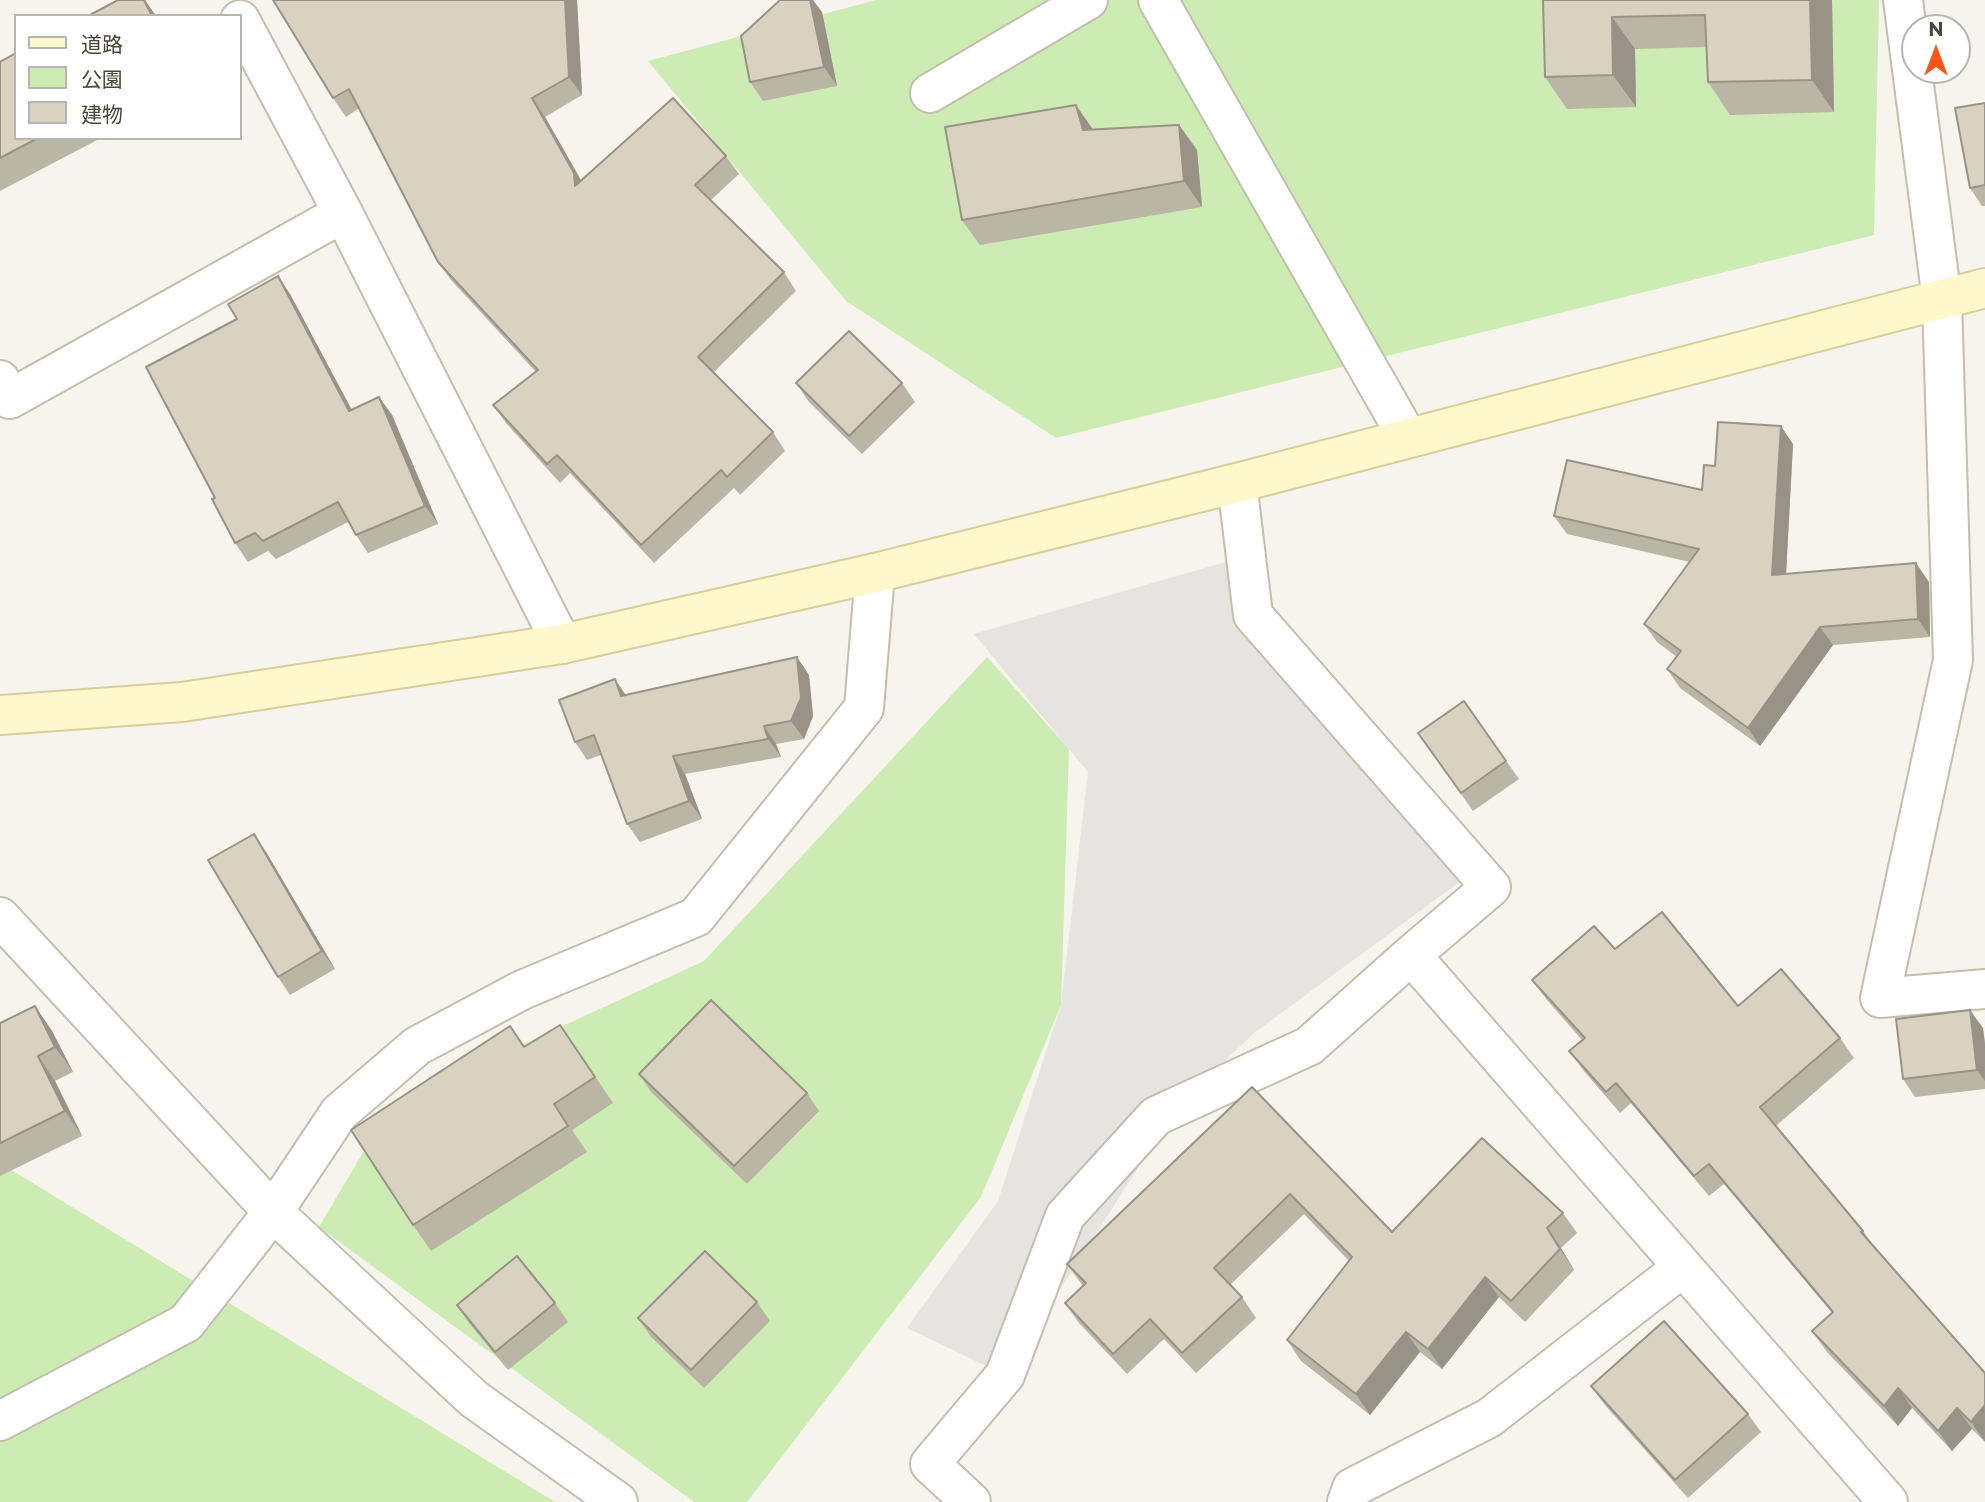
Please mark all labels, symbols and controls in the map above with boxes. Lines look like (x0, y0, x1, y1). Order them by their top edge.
legend (14, 14, 242, 140)
north arrow (1901, 14, 1971, 84)
text: N (1928, 18, 1944, 41)
text: 道路 (81, 32, 123, 57)
text: 公園 (81, 67, 123, 92)
text: 建物 (81, 102, 123, 127)

